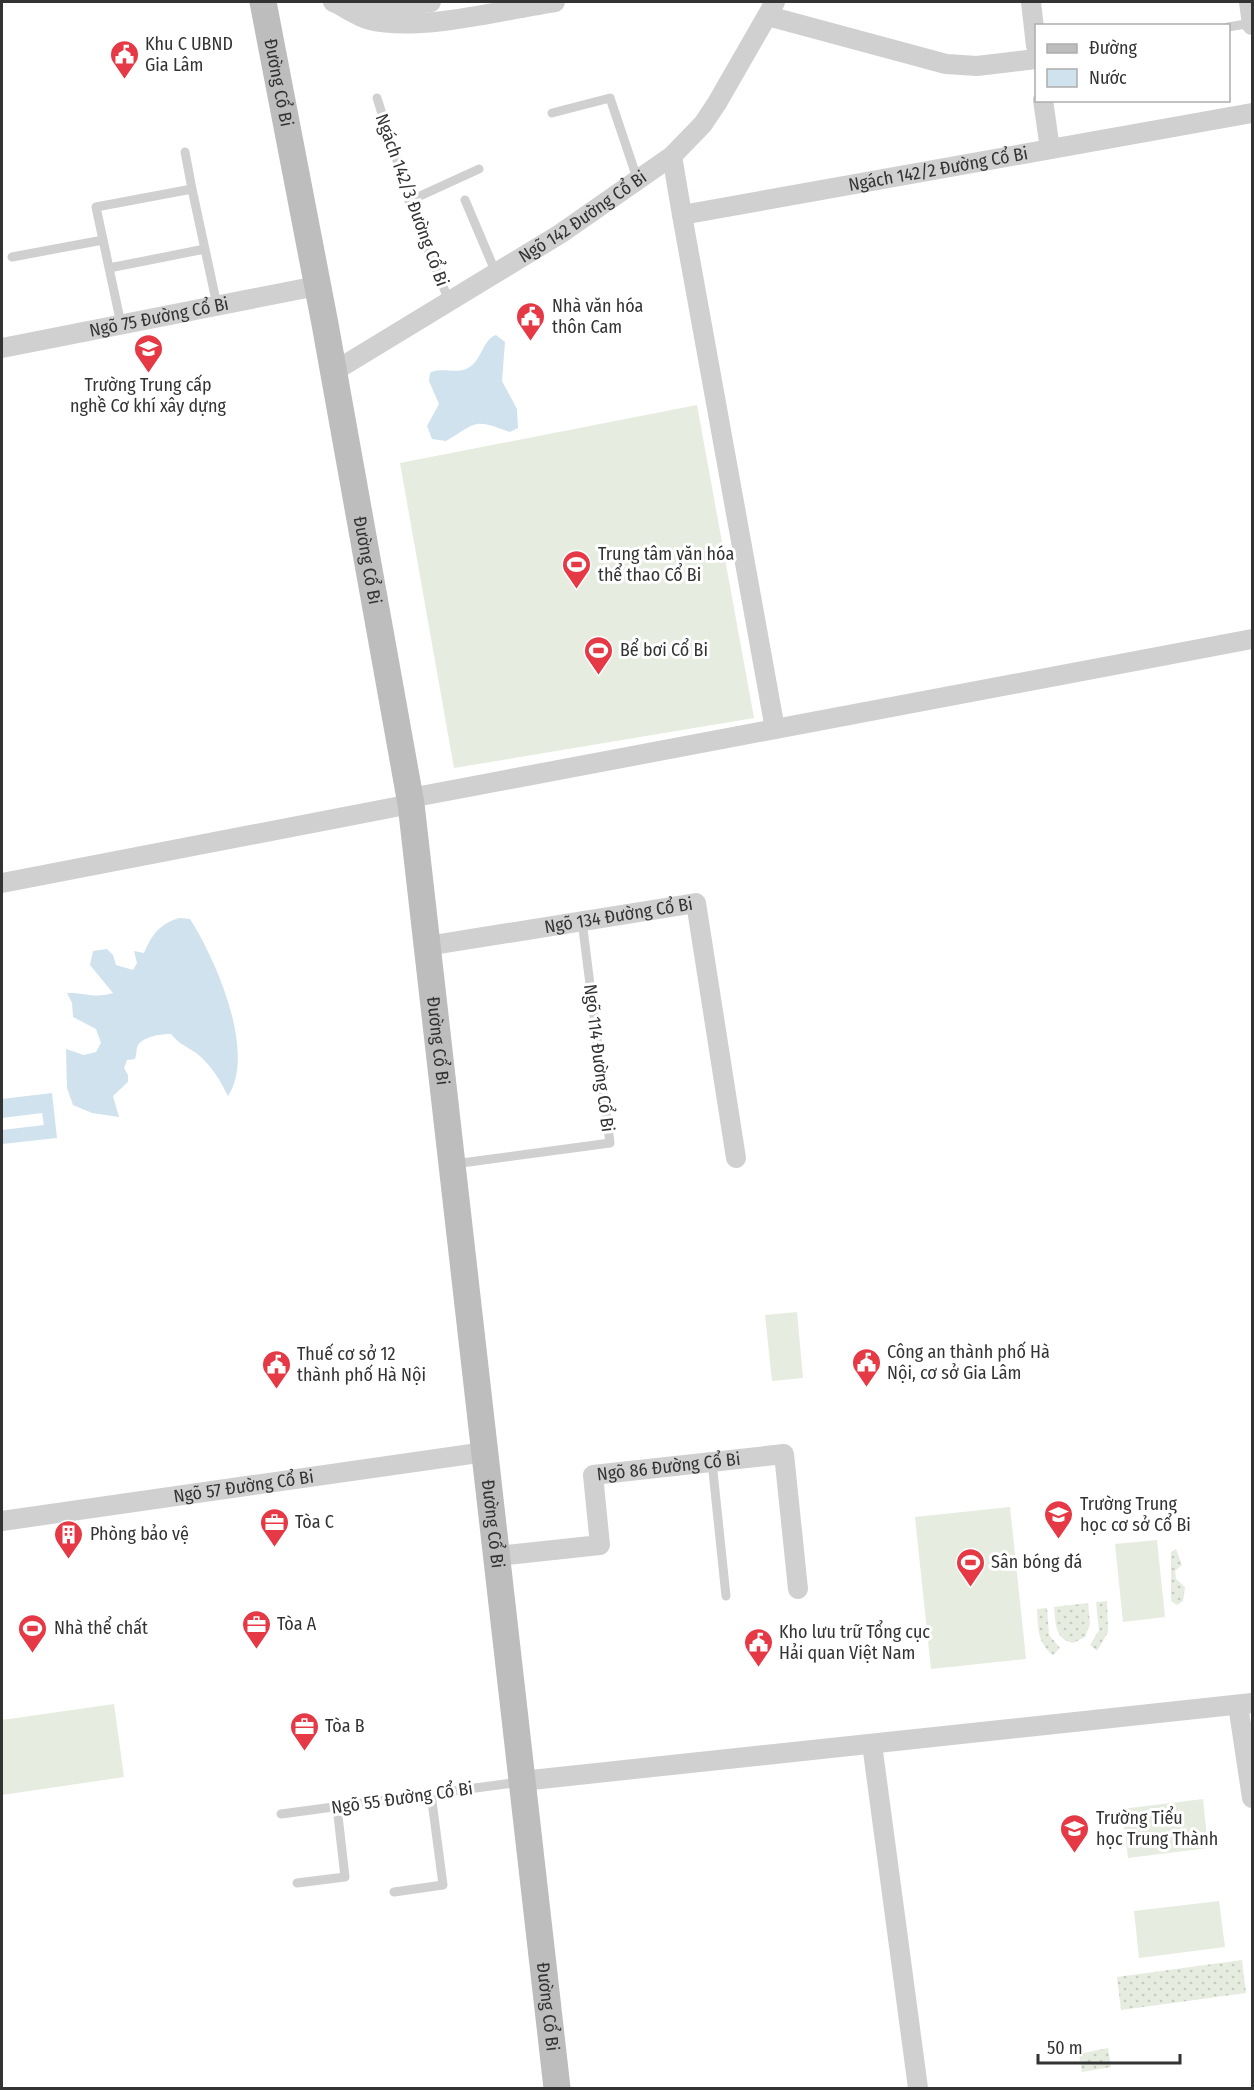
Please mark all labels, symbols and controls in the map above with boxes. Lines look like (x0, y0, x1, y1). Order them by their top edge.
legend (1035, 24, 1230, 102)
place label: Khu C UBND Gia Lâm (145, 33, 233, 76)
street label: Đường Cổ Bi (259, 37, 298, 128)
text: Đường (1089, 37, 1137, 59)
public building icon: Khu C UBND Gia Lâm (108, 38, 140, 80)
text: Nước (1089, 67, 1127, 89)
street label: Ngách 142/3 Đường Cổ Bi (371, 110, 454, 289)
street label: Ngách 142/2 Đường Cổ Bi (847, 142, 1030, 196)
street label: Ngõ 142 Đường Cổ Bi (515, 166, 651, 268)
street label: Ngõ 75 Đường Cổ Bi (87, 293, 231, 342)
place label: Nhà văn hóa thôn Cam (552, 295, 644, 338)
public building icon: Nhà văn hóa thôn Cam (515, 300, 547, 342)
school or university icon: Trường Trung cấp nghề Cơ khí xây dựng (132, 332, 164, 374)
place label: Trường Trung cấp nghề Cơ khí xây dựng (70, 374, 226, 417)
street label: Đường Cổ Bi (349, 515, 386, 606)
place label: Trung tâm văn hóa thể thao Cổ Bi (598, 543, 734, 586)
sports icon: Trung tâm văn hóa thể thao Cổ Bi (561, 548, 593, 590)
sports icon: Bể bơi Cổ Bi (583, 634, 615, 676)
place label: Bể bơi Cổ Bi (620, 638, 708, 661)
street label: Ngõ 134 Đường Cổ Bi (543, 893, 694, 938)
street label: Ngõ 114 Đường Cổ Bi (579, 983, 620, 1133)
street label: Đường Cổ Bi (422, 995, 454, 1086)
place label: Công an thành phố Hà Nội, cơ sở Gia Lâm (887, 1341, 1050, 1384)
place label: Thuế cơ sở 12 thành phố Hà Nội (297, 1343, 426, 1386)
public building icon: Công an thành phố Hà Nội, cơ sở Gia Lâm (850, 1346, 882, 1388)
public building icon: Thuế cơ sở 12 thành phố Hà Nội (260, 1348, 292, 1390)
street label: Ngõ 86 Đường Cổ Bi (596, 1448, 741, 1485)
street label: Ngõ 57 Đường Cổ Bi (172, 1466, 315, 1507)
street label: Đường Cổ Bi (477, 1478, 509, 1569)
place label: Trường Trung học cơ sở Cổ Bi (1080, 1493, 1191, 1536)
school or university icon: Trường Trung học cơ sở Cổ Bi (1043, 1498, 1075, 1540)
office icon: Tòa C (258, 1506, 290, 1548)
place label: Tòa C (295, 1511, 334, 1533)
building icon: Phòng bảo vệ (53, 1518, 85, 1560)
place label: Phòng bảo vệ (90, 1523, 189, 1545)
sports icon: Sân bóng đá (954, 1546, 986, 1588)
place label: Sân bóng đá (991, 1551, 1082, 1573)
office icon: Tòa A (240, 1608, 272, 1650)
sports icon: Nhà thể chất (17, 1612, 49, 1654)
place label: Tòa A (277, 1613, 317, 1635)
place label: Nhà thể chất (54, 1616, 148, 1639)
place label: Kho lưu trữ Tổng cục Hải quan Việt Nam (779, 1620, 930, 1664)
public building icon: Kho lưu trữ Tổng cục Hải quan Việt Nam (742, 1626, 774, 1668)
office icon: Tòa B (288, 1710, 320, 1752)
place label: Tòa B (325, 1715, 365, 1737)
street label: Ngõ 55 Đường Cổ Bi (330, 1776, 474, 1819)
place label: Trường Tiểu học Trung Thành (1096, 1806, 1218, 1850)
school or university icon: Trường Tiểu học Trung Thành (1059, 1812, 1091, 1854)
street label: Đường Cổ Bi (532, 1961, 564, 2052)
scale bar (1038, 2027, 1180, 2065)
text: 50 m (1047, 2037, 1083, 2059)

